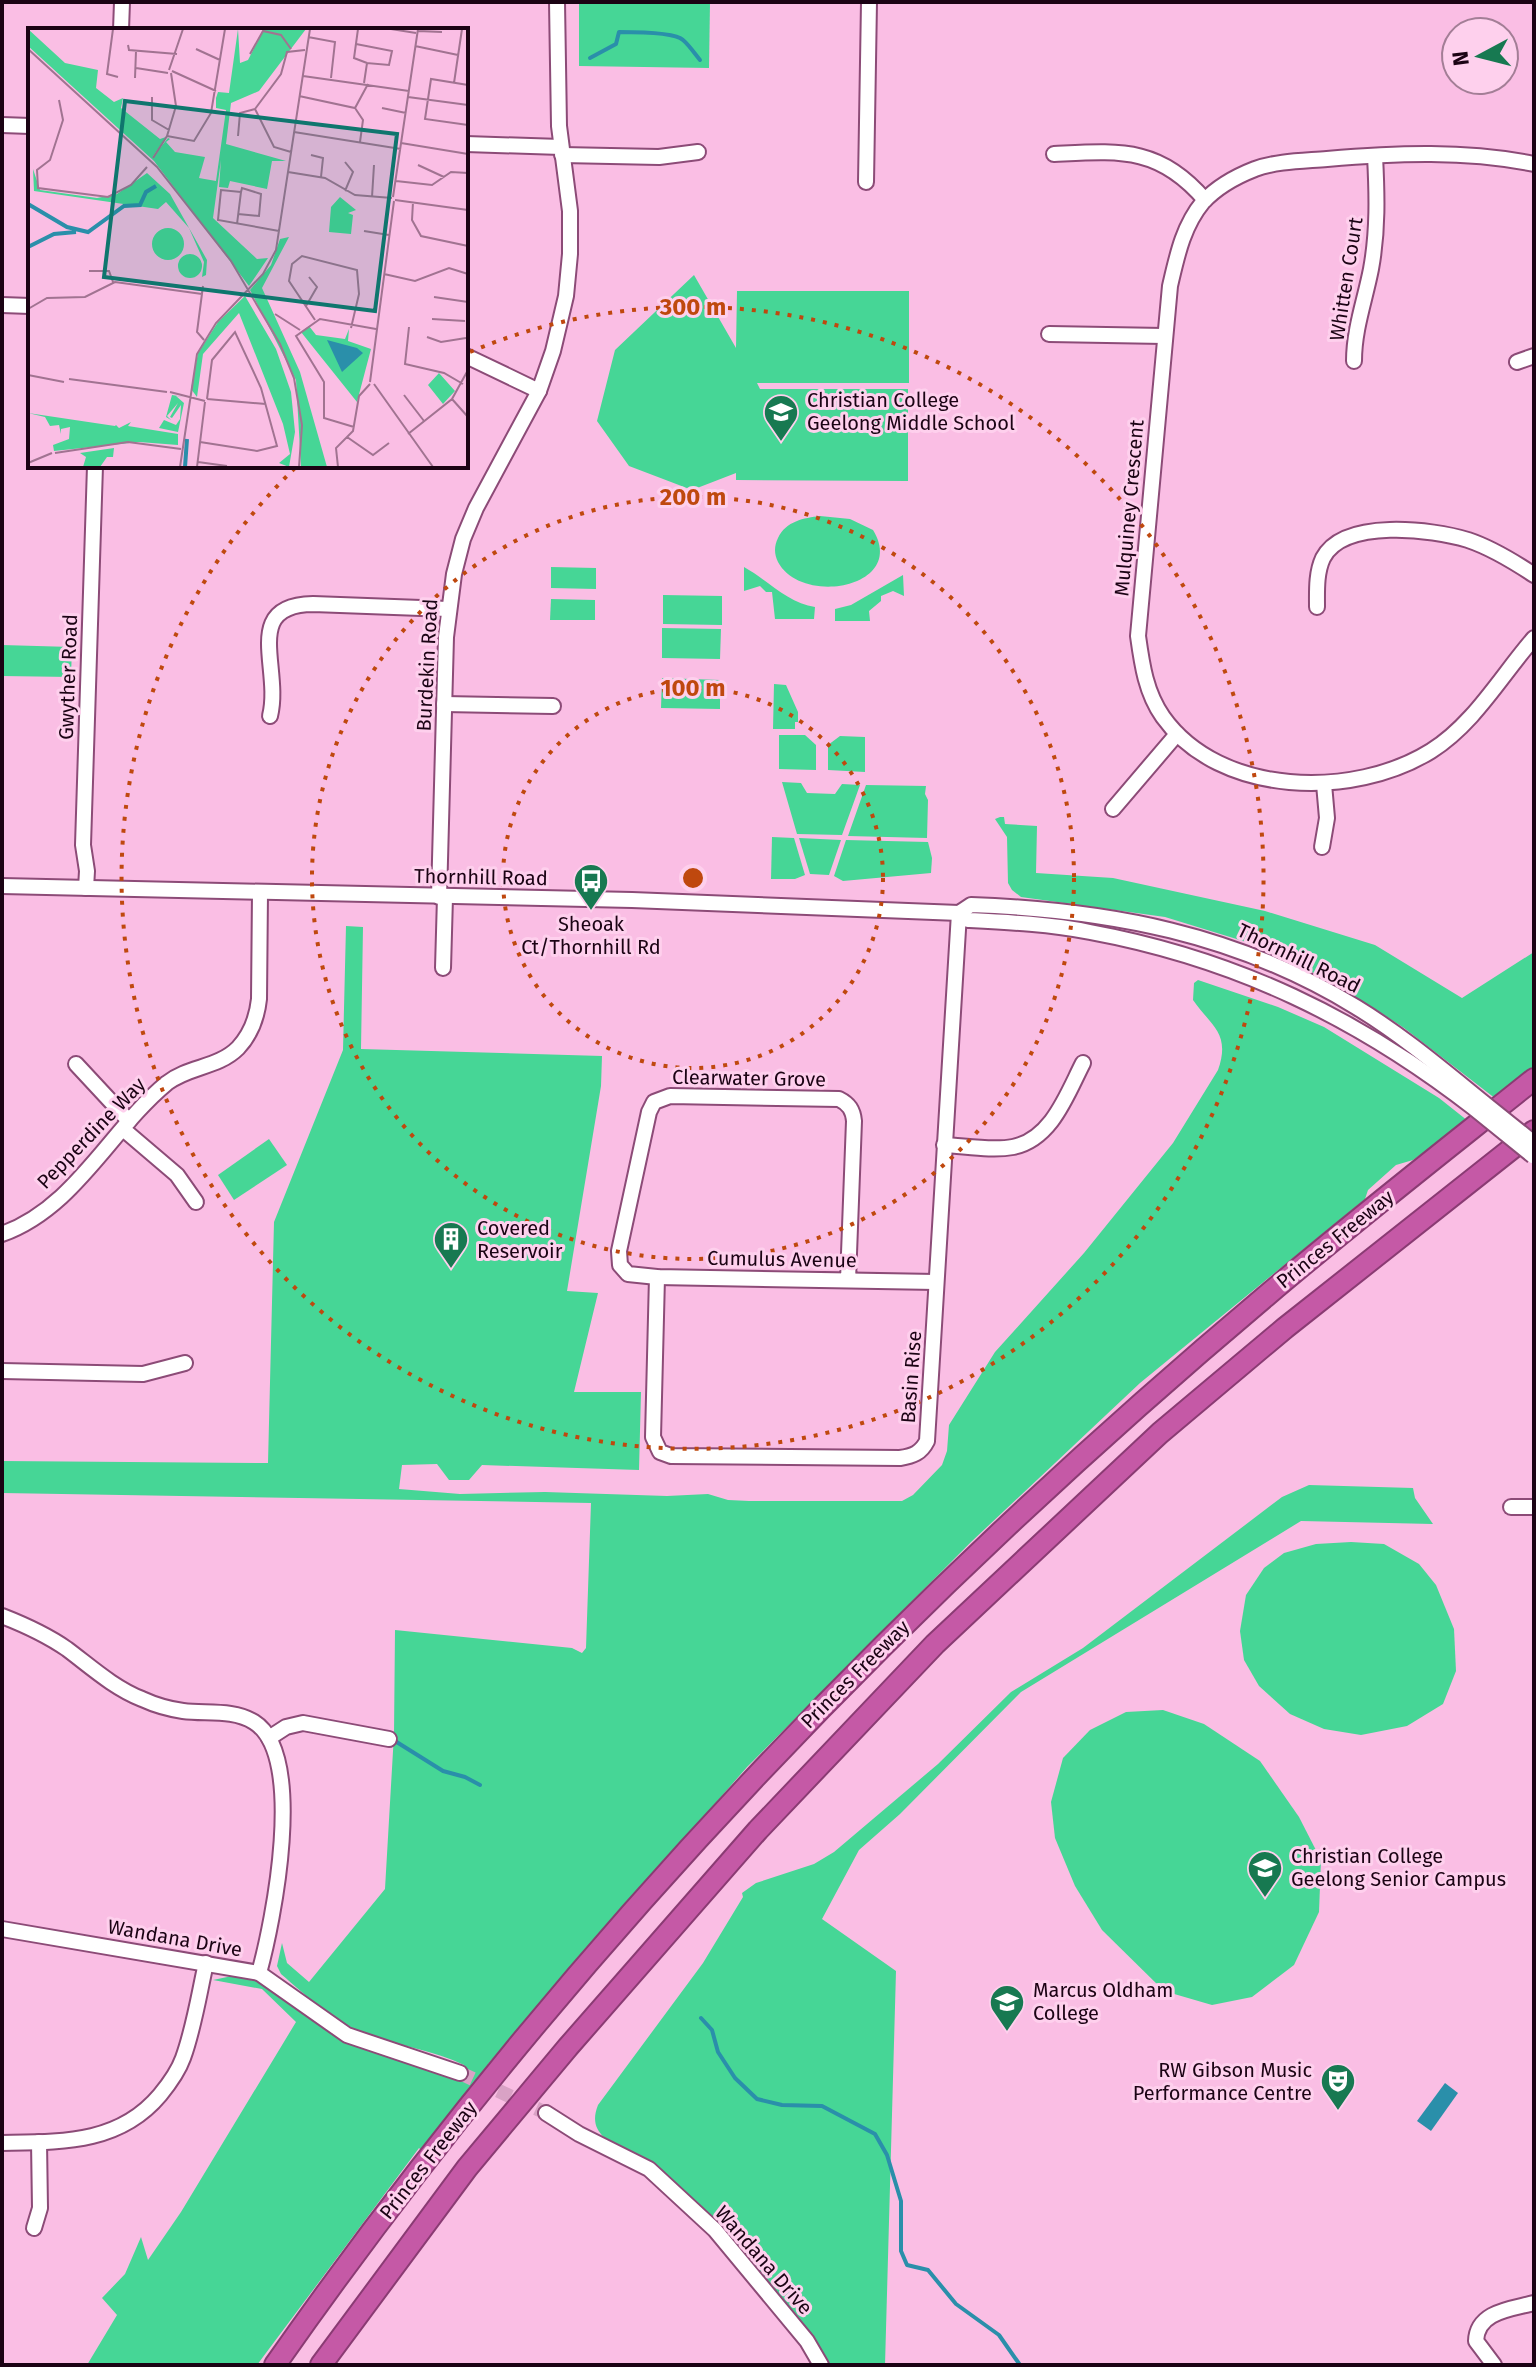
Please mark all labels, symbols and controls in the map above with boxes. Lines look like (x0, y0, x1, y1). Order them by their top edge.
north arrow (1440, 16, 1520, 96)
inset map (28, 28, 468, 468)
text: N (1446, 49, 1475, 67)
street label: Whitten Court (1324, 215, 1368, 343)
text: 300 m (659, 293, 726, 321)
place label: Christian College Geelong Middle School (807, 388, 1015, 435)
school or university icon: Christian College Geelong Middle School (762, 393, 800, 443)
street label: Mulquiney Crescent (1109, 418, 1149, 597)
text: 200 m (660, 483, 726, 511)
street label: Burdekin Road (412, 598, 442, 732)
street label: Gwyther Road (54, 614, 82, 740)
text: 100 m (660, 674, 726, 702)
bus stop icon: Sheoak Ct/Thornhill Rd (572, 862, 610, 912)
street label: Thornhill Road (414, 864, 548, 890)
centre of rings (679, 864, 707, 892)
place label: Sheoak Ct/Thornhill Rd (521, 912, 661, 959)
street label: Thornhill Road (1234, 918, 1364, 998)
street label: Clearwater Grove (672, 1065, 826, 1091)
street label: Pepperdine Way (32, 1072, 150, 1194)
street label: Princes Freeway (1272, 1184, 1398, 1293)
place label: Covered Reservoir (477, 1216, 563, 1263)
building icon: Covered Reservoir (432, 1220, 470, 1270)
street label: Cumulus Avenue (707, 1246, 857, 1272)
street label: Basin Rise (896, 1330, 926, 1424)
street label: Princes Freeway (796, 1615, 914, 1733)
place label: Christian College Geelong Senior Campus (1291, 1844, 1506, 1891)
school or university icon: Christian College Geelong Senior Campus (1246, 1849, 1284, 1899)
street label: Wandana Drive (106, 1914, 244, 1962)
place label: Marcus Oldham College (1033, 1978, 1174, 2025)
school or university icon: Marcus Oldham College (988, 1983, 1026, 2033)
place label: RW Gibson Music Performance Centre (1133, 2058, 1312, 2105)
theatre icon: RW Gibson Music Performance Centre (1319, 2062, 1357, 2112)
street label: Princes Freeway (374, 2096, 482, 2224)
street label: Wandana Drive (710, 2201, 818, 2319)

